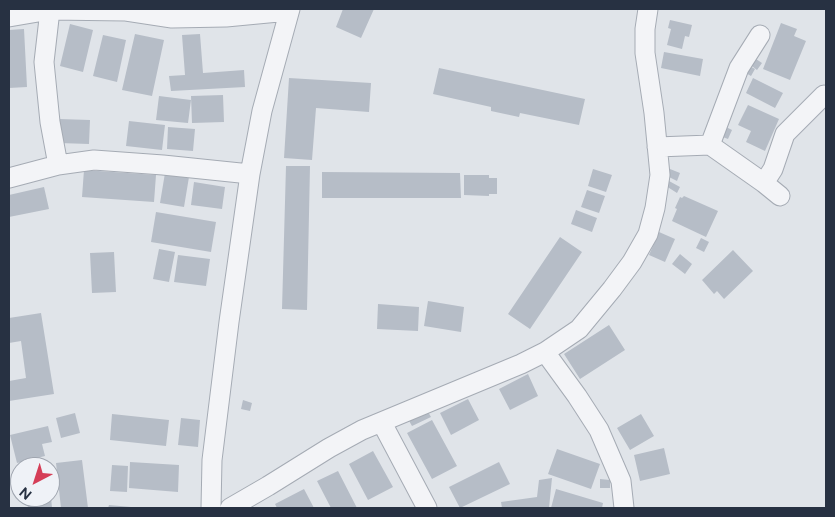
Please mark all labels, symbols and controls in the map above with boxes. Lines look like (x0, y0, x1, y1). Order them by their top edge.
north arrow (10, 457, 60, 507)
text: N (16, 483, 35, 503)

